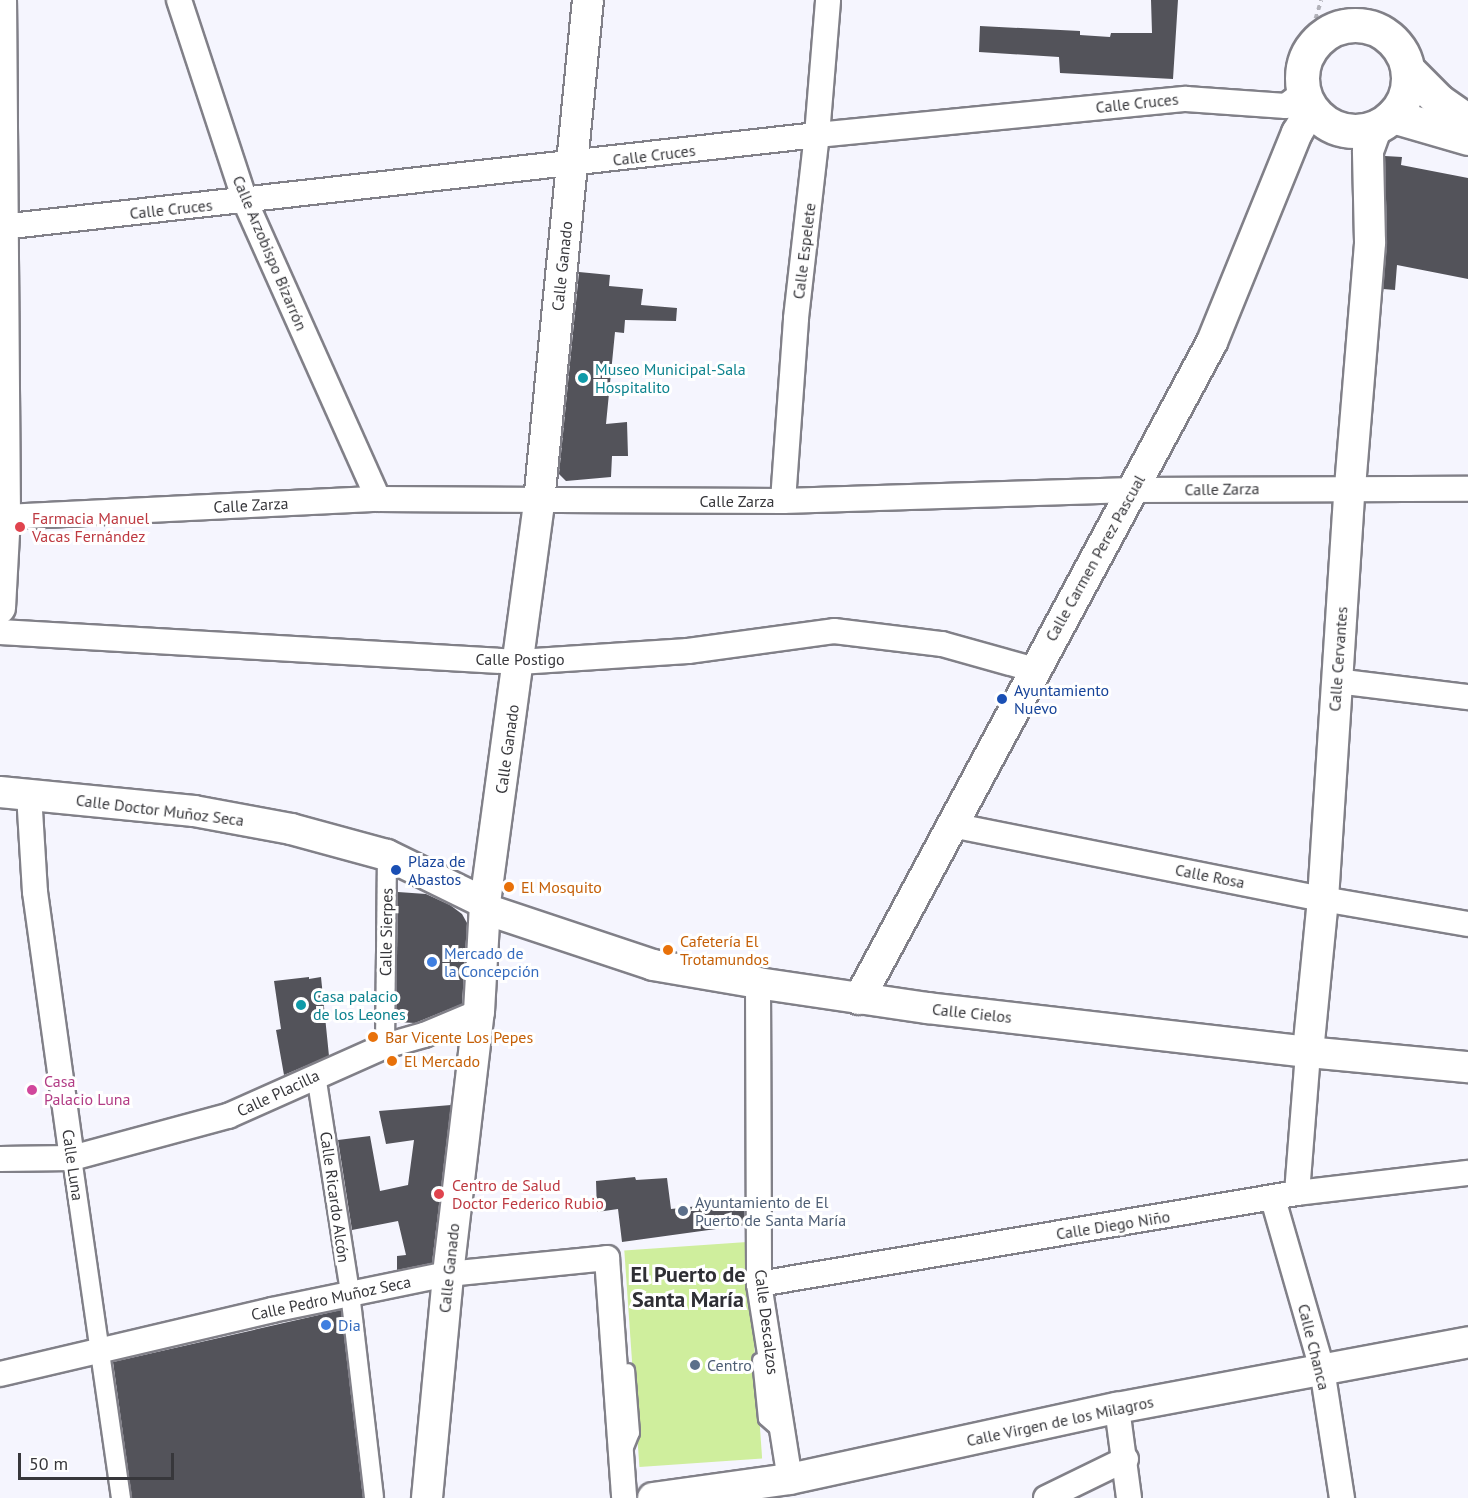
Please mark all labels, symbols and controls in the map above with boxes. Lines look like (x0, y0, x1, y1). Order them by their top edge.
street label: Calle Cruces (1095, 89, 1179, 117)
street label: Calle Cruces (612, 140, 696, 170)
street label: Calle Arzobispo Bizarrón (229, 172, 311, 334)
street label: Calle Cruces (129, 195, 213, 223)
street label: Calle Espelete (789, 202, 819, 300)
street label: Calle Ganado (548, 220, 576, 312)
place label: Museo Municipal-Sala Hospitalito (595, 359, 746, 397)
marker: Museo Municipal-Sala Hospitalito (576, 371, 590, 385)
street label: Calle Carmen Perez Pascual (1041, 471, 1149, 645)
street label: Calle Zarza (1184, 479, 1260, 499)
street label: Calle Zarza (699, 491, 775, 511)
street label: Calle Zarza (213, 493, 289, 517)
place label: Farmacia Manuel Vacas Fernández (32, 508, 149, 546)
marker: Farmacia Manuel Vacas Fernández (13, 520, 27, 534)
street label: Calle Cervantes (1325, 606, 1351, 712)
street label: Calle Postigo (475, 649, 565, 669)
place label: Ayuntamiento Nuevo (1014, 680, 1109, 718)
marker: Ayuntamiento Nuevo (995, 692, 1009, 706)
street label: Calle Ganado (491, 703, 523, 795)
street label: Calle Doctor Muñoz Seca (75, 790, 245, 830)
place label: Plaza de Abastos (408, 851, 466, 889)
street label: Calle Rosa (1174, 860, 1246, 892)
marker: Plaza de Abastos (389, 863, 403, 877)
place label: El Mosquito (521, 877, 602, 897)
marker: El Mosquito (502, 880, 516, 894)
street label: Calle Sierpes (376, 888, 396, 976)
place label: Cafetería El Trotamundos (680, 931, 769, 969)
place label: Mercado de la Concepción (444, 943, 539, 981)
marker: Cafetería El Trotamundos (661, 943, 675, 957)
marker: Mercado de la Concepción (425, 955, 439, 969)
place label: Casa palacio de los Leones (313, 986, 406, 1024)
marker: Casa palacio de los Leones (294, 998, 308, 1012)
street label: Calle Cielos (931, 999, 1013, 1027)
place label: Bar Vicente Los Pepes (385, 1027, 534, 1047)
marker: Bar Vicente Los Pepes (366, 1030, 380, 1044)
place label: El Mercado (404, 1051, 480, 1071)
marker: El Mercado (385, 1054, 399, 1068)
street label: Calle Placilla (234, 1066, 322, 1120)
place label: Casa Palacio Luna (44, 1071, 131, 1109)
marker: Casa Palacio Luna (25, 1083, 39, 1097)
street label: Calle Luna (58, 1128, 88, 1202)
street label: Calle Ricardo Alcón (316, 1130, 354, 1264)
place label: Centro de Salud Doctor Federico Rubio (452, 1175, 604, 1213)
marker: Centro de Salud Doctor Federico Rubio (430, 1185, 448, 1203)
place label: Ayuntamiento de El Puerto de Santa María (695, 1192, 846, 1230)
marker: Ayuntamiento de El Puerto de Santa María (676, 1204, 690, 1218)
street label: Calle Diego Niño (1055, 1207, 1171, 1243)
street label: Calle Ganado (435, 1222, 463, 1314)
district label: El Puerto de Santa María (631, 1261, 745, 1312)
street label: Calle Descalzos (751, 1268, 783, 1376)
street label: Calle Pedro Muñoz Seca (249, 1272, 413, 1324)
street label: Calle Chanca (1294, 1302, 1334, 1392)
place label: Dia (338, 1315, 361, 1335)
marker: Dia (319, 1318, 333, 1332)
place label: Centro (707, 1355, 752, 1375)
marker: Centro (688, 1358, 702, 1372)
street label: Calle Virgen de los Milagros (964, 1392, 1156, 1450)
scale bar (21, 1441, 177, 1479)
text: 50 m (29, 1452, 68, 1475)

